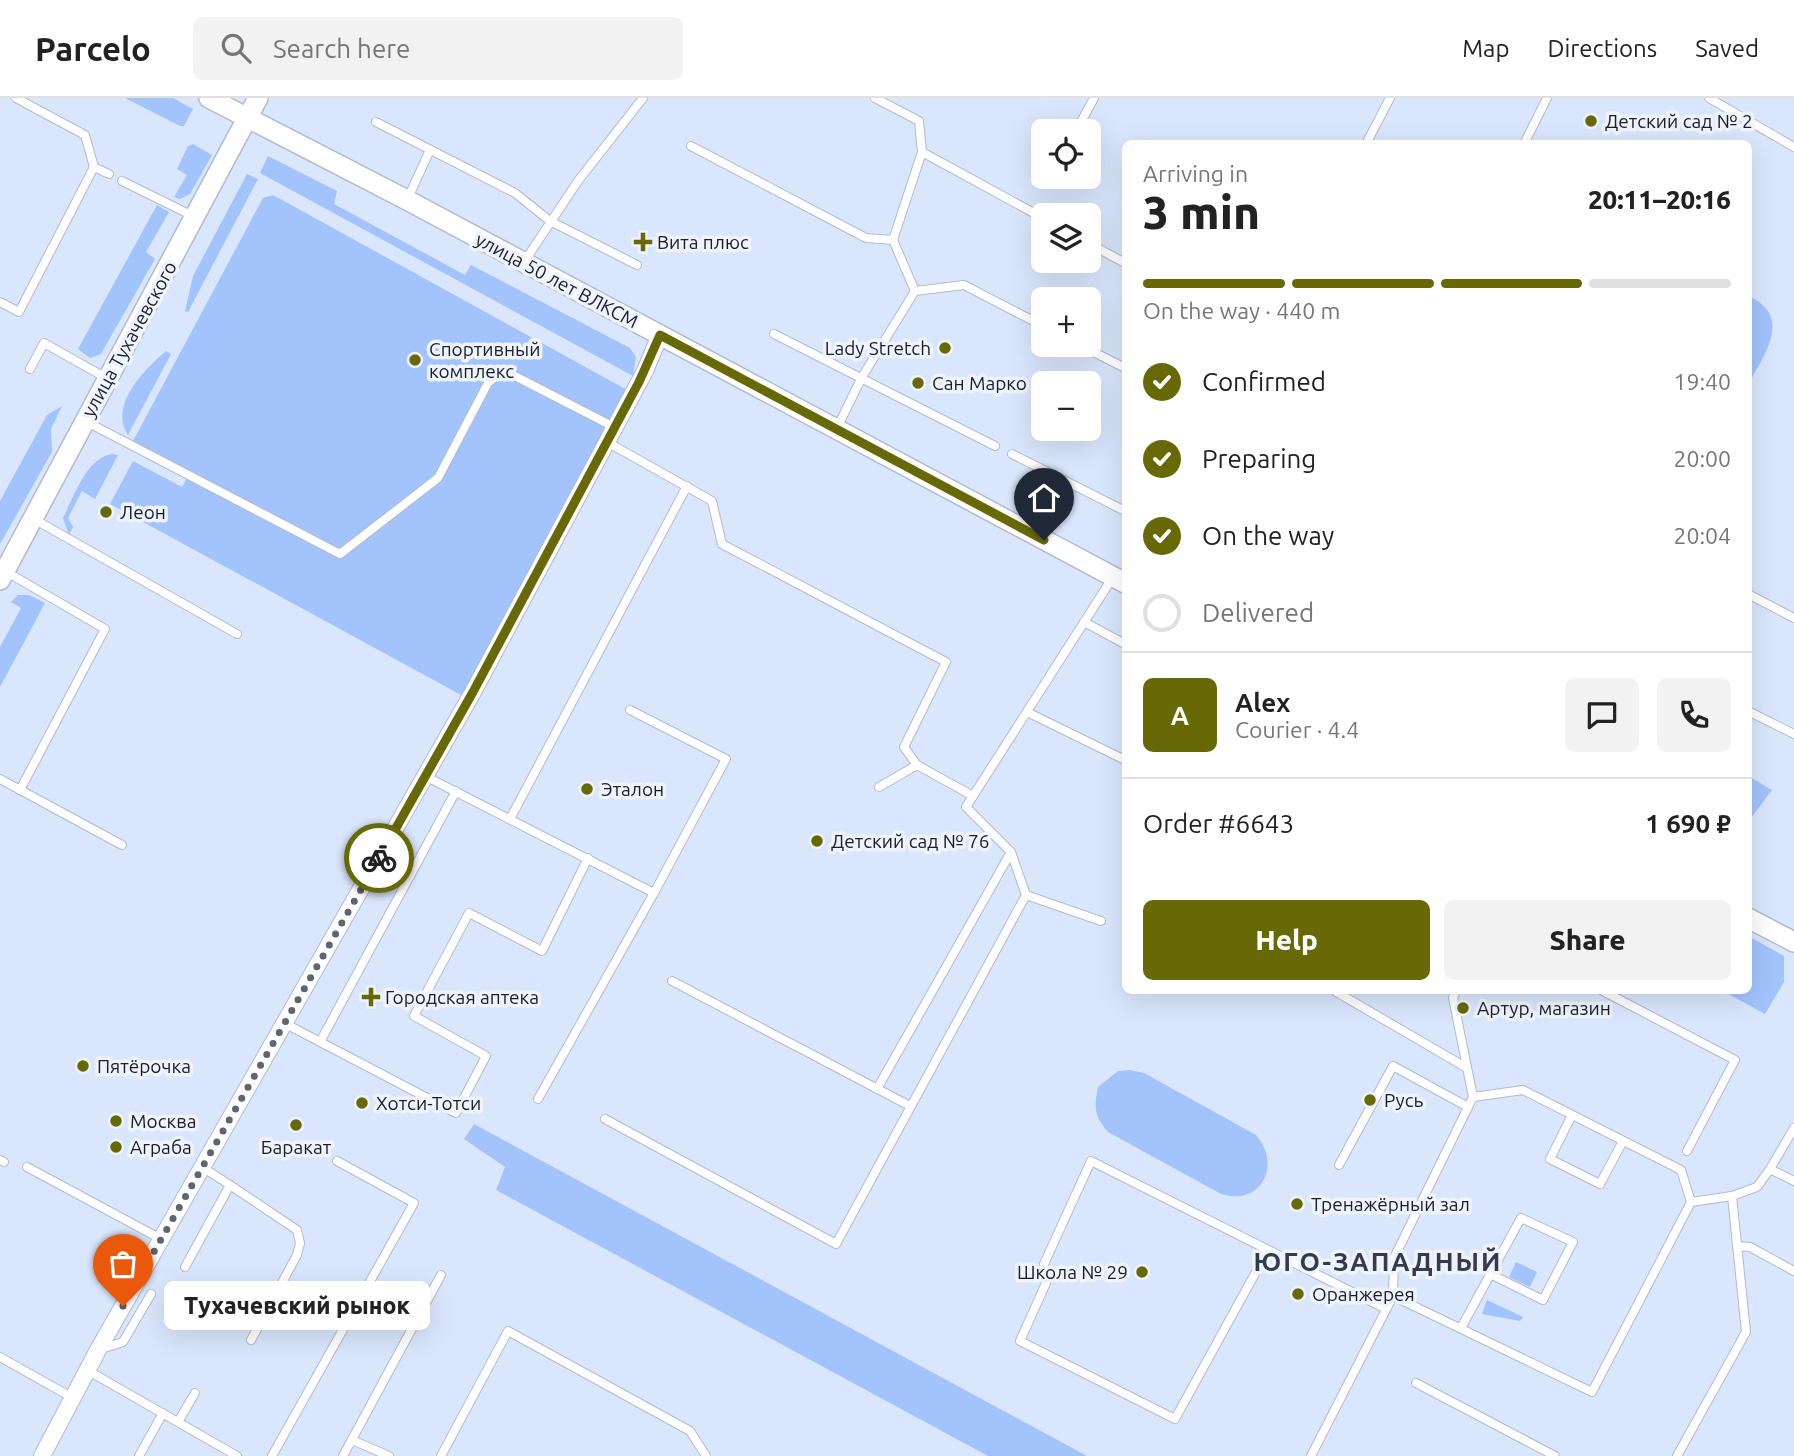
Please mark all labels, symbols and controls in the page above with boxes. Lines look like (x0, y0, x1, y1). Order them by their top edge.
search box (193, 17, 683, 80)
icon: search (217, 29, 255, 67)
text: Parcelo (35, 30, 151, 67)
text: Search here (273, 34, 410, 63)
text: Map (1462, 35, 1509, 62)
text: Directions (1547, 35, 1657, 62)
text: Saved (1695, 35, 1759, 62)
place label: Детский сад № 2 (1605, 110, 1753, 132)
marker: Детский сад № 2 (1583, 113, 1599, 129)
map controls (1031, 119, 1101, 441)
button: locate (1031, 119, 1101, 189)
text: Arriving in (1143, 161, 1248, 186)
text: 20:11–20:16 (1588, 185, 1731, 214)
text: 3 min (1143, 186, 1260, 238)
button: layers (1031, 203, 1101, 273)
street label: улица 50 лет ВЛКСМ (472, 228, 642, 332)
place label: Вита плюс (657, 231, 749, 253)
marker: Вита плюс (635, 234, 651, 250)
street label: улица Тухачевского (77, 257, 181, 421)
button: + (1031, 287, 1101, 357)
text: On the way · 440 m (1143, 298, 1340, 323)
place label: Lady Stretch (825, 337, 931, 359)
place label: Спортивный комплекс (429, 338, 540, 382)
marker: Lady Stretch (937, 340, 953, 356)
marker: Спортивный комплекс (407, 352, 423, 368)
icon: check (1143, 363, 1181, 401)
text: Confirmed (1202, 367, 1326, 396)
text: 19:40 (1673, 369, 1731, 394)
button: − (1031, 371, 1101, 441)
place label: Сан Марко (932, 372, 1027, 394)
marker: Сан Марко (910, 375, 926, 391)
icon: check (1143, 440, 1181, 478)
text: Preparing (1202, 444, 1316, 473)
text: 20:00 (1673, 446, 1731, 471)
pin (1014, 468, 1074, 540)
icon: home (1025, 479, 1063, 517)
place label: Леон (120, 501, 166, 523)
marker: Леон (98, 504, 114, 520)
icon: check (1143, 517, 1181, 555)
text: On the way (1202, 521, 1334, 550)
text: 20:04 (1673, 523, 1731, 548)
text: Delivered (1202, 598, 1314, 627)
button: chat (1565, 678, 1639, 752)
button: phone (1657, 678, 1731, 752)
text: Alex (1235, 688, 1290, 717)
text: A (1171, 701, 1189, 730)
text: Courier · 4.4 (1235, 717, 1359, 742)
place label: Эталон (601, 778, 664, 800)
marker: Эталон (579, 781, 595, 797)
text: Order #6643 (1143, 809, 1294, 838)
text: 1 690 ₽ (1645, 809, 1731, 838)
courier (344, 823, 414, 893)
place label: Детский сад № 76 (831, 830, 989, 852)
marker: Детский сад № 76 (809, 833, 825, 849)
icon: bike (360, 839, 398, 877)
button: Help (1143, 900, 1430, 980)
button: Share (1444, 900, 1731, 980)
place label: Городская аптека (385, 986, 539, 1008)
marker: Городская аптека (363, 989, 379, 1005)
place label: Артур, магазин (1477, 997, 1611, 1019)
marker: Артур, магазин (1455, 1000, 1471, 1016)
place label: Пятёрочка (97, 1055, 191, 1077)
marker: Пятёрочка (75, 1058, 91, 1074)
place label: Русь (1384, 1089, 1424, 1111)
place label: Хотси-Тотси (376, 1092, 481, 1114)
marker: Русь (1362, 1092, 1378, 1108)
marker: Хотси-Тотси (354, 1095, 370, 1111)
place label: Москва (130, 1110, 197, 1132)
marker: Москва (108, 1113, 124, 1129)
marker: Баракат (288, 1117, 304, 1133)
place label: Аграба (130, 1136, 192, 1158)
place label: Баракат (261, 1136, 332, 1158)
marker: Аграба (108, 1139, 124, 1155)
place label: Тренажёрный зал (1311, 1193, 1470, 1215)
marker: Тренажёрный зал (1289, 1196, 1305, 1212)
pin (93, 1234, 153, 1306)
icon: bag (104, 1245, 142, 1283)
district label: ЮГО-ЗАПАДНЫЙ (1254, 1247, 1502, 1276)
place label: Школа № 29 (1017, 1261, 1128, 1283)
marker: Школа № 29 (1134, 1264, 1150, 1280)
callout: Тухачевский рынок (165, 1282, 431, 1330)
place label: Оранжерея (1312, 1283, 1415, 1305)
marker: Оранжерея (1290, 1286, 1306, 1302)
text: Тухачевский рынок (184, 1293, 410, 1318)

